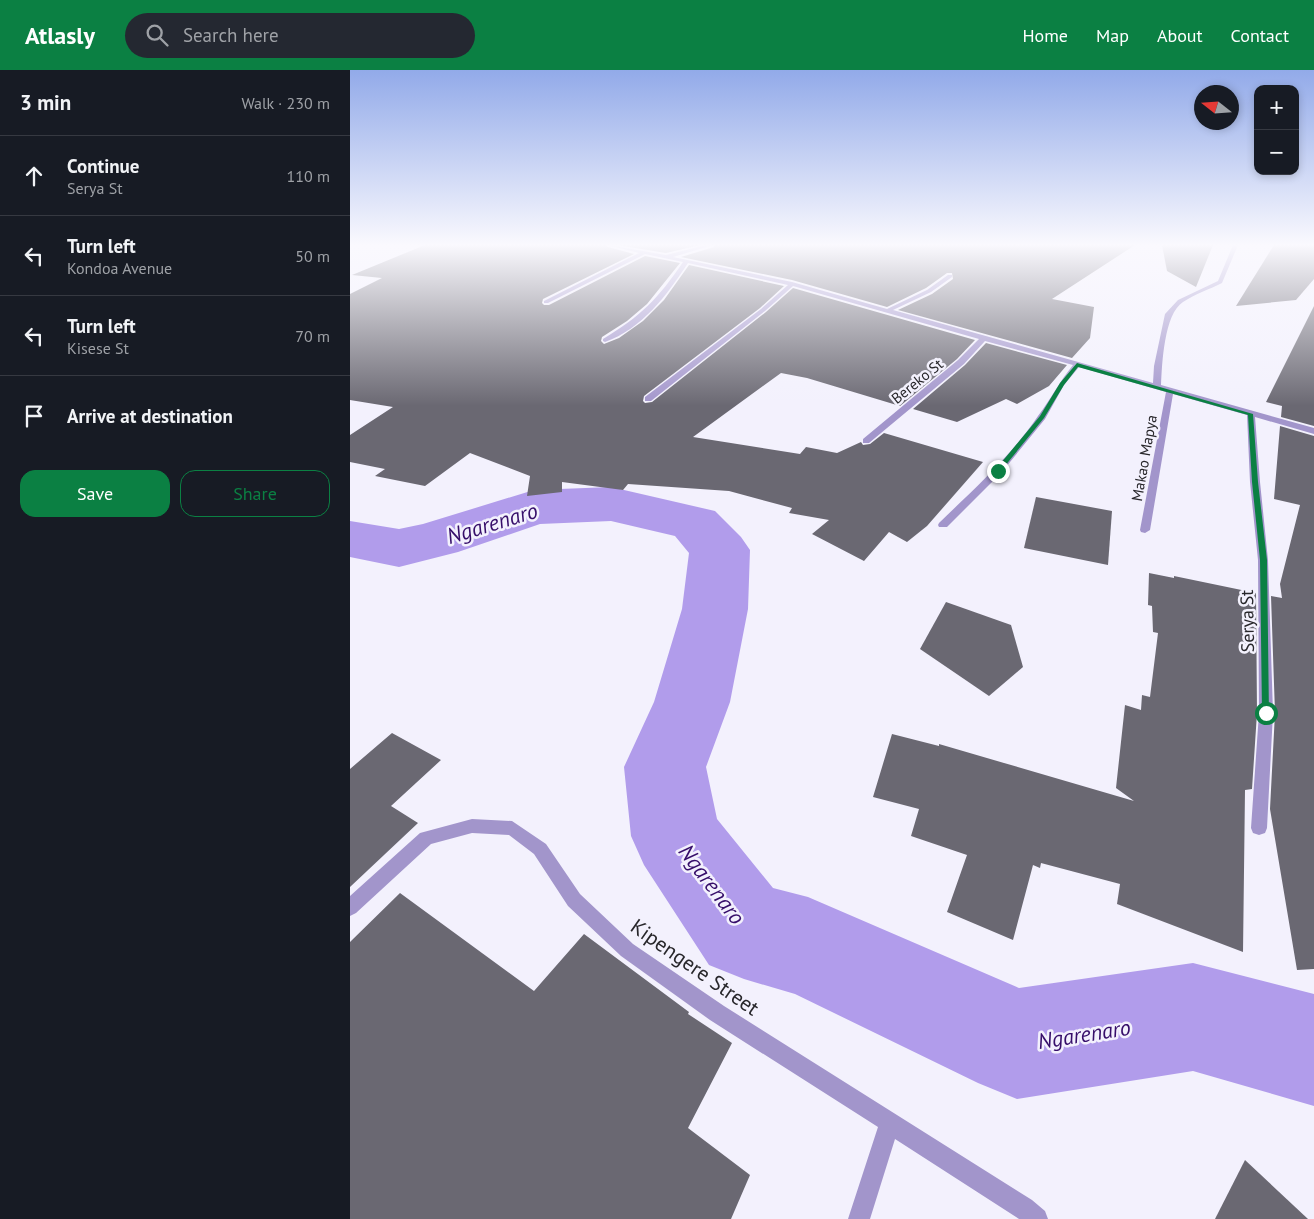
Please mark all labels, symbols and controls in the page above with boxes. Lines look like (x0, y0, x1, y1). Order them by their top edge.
search box (125, 13, 475, 58)
text: Atlasly (25, 20, 95, 51)
icon: search (143, 21, 171, 49)
text: Search here (183, 23, 279, 47)
text: Home (1022, 24, 1068, 47)
text: Map (1096, 24, 1129, 47)
text: About (1157, 24, 1203, 47)
text: Contact (1231, 24, 1289, 47)
north arrow (1194, 85, 1239, 130)
map controls (1254, 85, 1299, 175)
button: + (1254, 85, 1299, 130)
text: 3 min (20, 89, 71, 116)
text: Walk · 230 m (241, 93, 330, 113)
button: − (1254, 130, 1299, 175)
text: Continue (67, 154, 139, 178)
icon: ahead (20, 162, 48, 190)
text: 110 m (287, 166, 330, 186)
text: Serya St (67, 178, 123, 198)
text: Turn left (67, 234, 136, 258)
icon: left (20, 242, 48, 270)
text: 50 m (295, 246, 330, 266)
text: Kondoa Avenue (67, 258, 172, 278)
text: Turn left (67, 314, 136, 338)
icon: left (20, 322, 48, 350)
text: 70 m (295, 326, 330, 346)
text: Kisese St (67, 338, 129, 358)
street label: Bereko St (887, 354, 947, 408)
icon: arrive (20, 402, 48, 430)
text: Arrive at destination (67, 404, 233, 428)
street label: Makao Mapya (1127, 413, 1161, 503)
route end (987, 460, 1010, 483)
button: Save (20, 470, 170, 517)
button: Share (180, 470, 330, 517)
water label: Ngarenaro (443, 496, 541, 550)
street label: Serya St (1235, 589, 1259, 653)
route start (1255, 702, 1278, 725)
water label: Ngarenaro (673, 838, 751, 930)
street label: Kipengere Street (625, 913, 765, 1021)
water label: Ngarenaro (1036, 1013, 1132, 1055)

